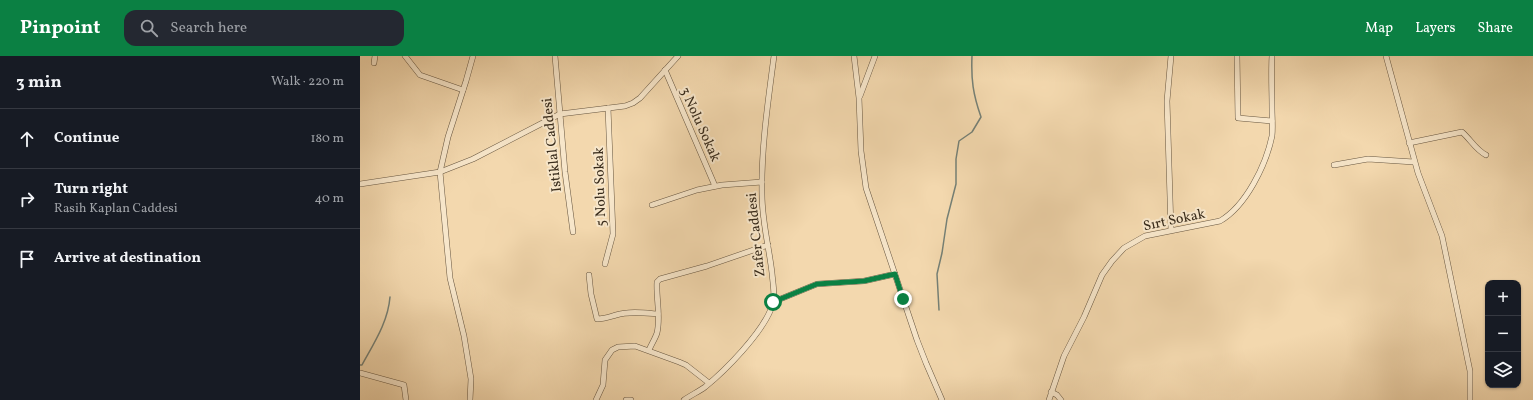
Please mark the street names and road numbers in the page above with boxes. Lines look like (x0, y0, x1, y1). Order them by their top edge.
street label: 3 Nolu Sokak (675, 84, 725, 165)
street label: Istiklal Caddesi (538, 97, 567, 193)
street label: 5 Nolu Sokak (590, 147, 611, 227)
street label: Zafer Caddesi (743, 192, 770, 278)
street label: Sırt Sokak (1142, 205, 1207, 236)

